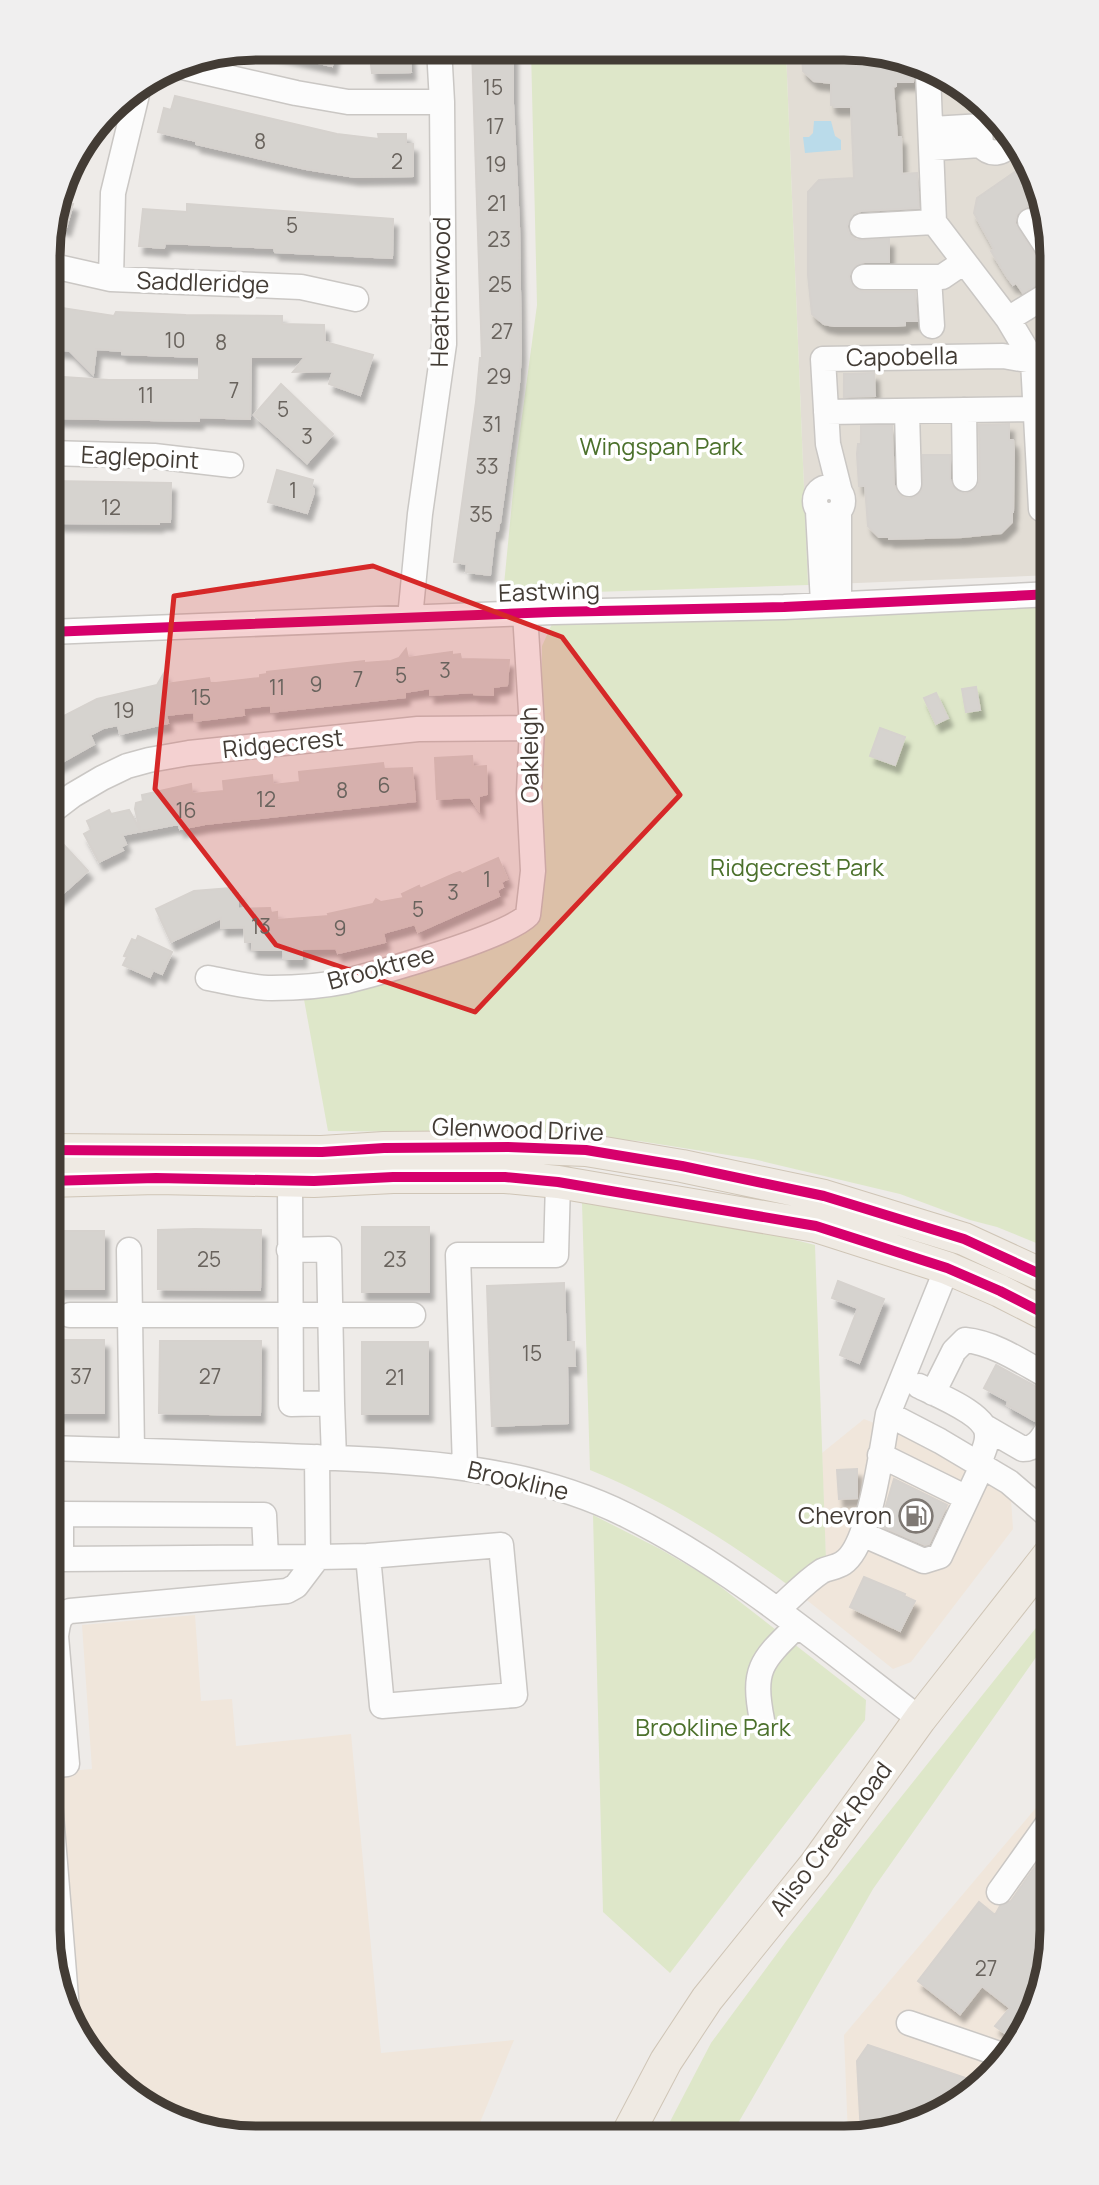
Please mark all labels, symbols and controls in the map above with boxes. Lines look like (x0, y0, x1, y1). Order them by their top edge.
house number: 15 (483, 73, 503, 101)
house number: 17 (486, 112, 504, 140)
house number: 8 (254, 127, 266, 155)
house number: 2 (391, 147, 403, 175)
house number: 19 (485, 150, 507, 178)
house number: 21 (487, 189, 507, 217)
house number: 5 (286, 211, 298, 239)
street label: Heatherwood (422, 216, 457, 368)
house number: 23 (487, 225, 511, 253)
street label: Saddleridge (136, 263, 270, 300)
house number: 25 (488, 270, 512, 298)
house number: 27 (491, 317, 513, 345)
house number: 10 (165, 326, 186, 354)
house number: 8 (215, 328, 227, 356)
street label: Capobella (846, 338, 958, 373)
house number: 29 (486, 362, 512, 390)
house number: 7 (229, 376, 239, 404)
house number: 11 (138, 381, 154, 409)
house number: 5 (277, 395, 289, 423)
house number: 31 (482, 410, 502, 438)
house number: 3 (301, 422, 313, 450)
park label: Wingspan Park (579, 429, 744, 462)
street label: Eaglepoint (80, 437, 200, 476)
house number: 33 (475, 452, 499, 480)
house number: 1 (289, 476, 297, 504)
house number: 12 (101, 493, 121, 521)
house number: 35 (469, 500, 493, 528)
street label: Eastwing (498, 572, 600, 609)
house number: 3 (439, 656, 451, 684)
house number: 5 (395, 661, 407, 689)
house number: 7 (353, 665, 363, 693)
house number: 9 (309, 670, 323, 698)
house number: 11 (269, 673, 285, 701)
house number: 15 (191, 683, 211, 711)
house number: 19 (113, 696, 135, 724)
street label: Oakleigh (511, 707, 546, 803)
street label: Ridgecrest (221, 720, 345, 765)
house number: 6 (377, 771, 391, 799)
house number: 8 (336, 776, 348, 804)
house number: 12 (256, 785, 276, 813)
house number: 16 (175, 796, 197, 824)
park label: Ridgecrest Park (710, 850, 885, 883)
house number: 1 (483, 865, 491, 893)
house number: 3 (447, 878, 459, 906)
house number: 5 (412, 895, 424, 923)
house number: 13 (251, 912, 271, 940)
house number: 9 (333, 914, 347, 942)
street label: Brooktree (323, 936, 438, 997)
street label: Glenwood Drive (432, 1109, 605, 1148)
house number: 25 (197, 1245, 221, 1273)
house number: 23 (383, 1245, 407, 1273)
house number: 15 (522, 1339, 542, 1367)
house number: 37 (70, 1362, 92, 1390)
house number: 27 (199, 1362, 221, 1390)
house number: 21 (385, 1363, 405, 1391)
street label: Brookline (465, 1452, 572, 1507)
fuel station icon: Chevron (897, 1497, 935, 1535)
place label: Chevron (798, 1498, 892, 1531)
park label: Brookline Park (635, 1710, 792, 1743)
street label: Aliso Creek Road (761, 1754, 899, 1922)
house number: 27 (975, 1954, 997, 1982)

